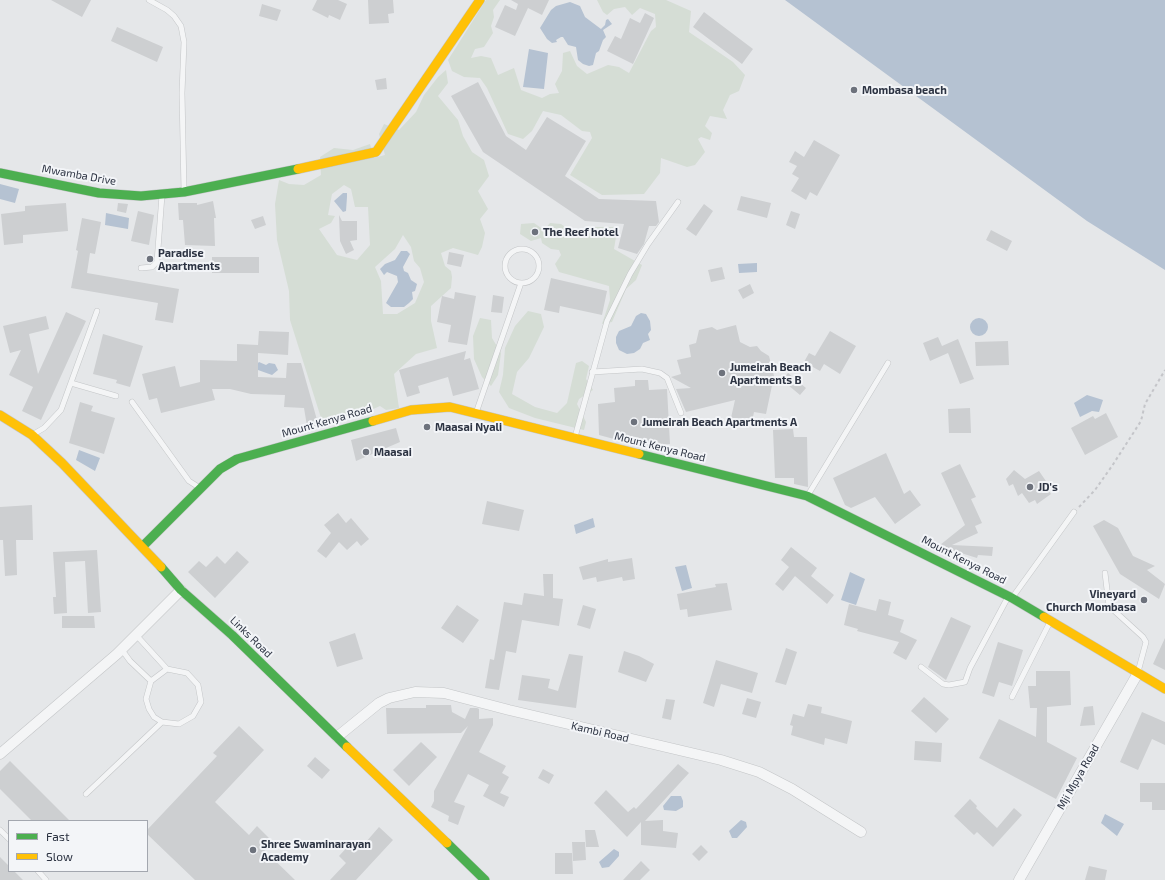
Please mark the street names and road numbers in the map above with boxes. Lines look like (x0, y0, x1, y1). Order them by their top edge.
street label: Mwamba Drive (41, 162, 117, 188)
street label: Mount Kenya Road (280, 402, 374, 440)
street label: Mount Kenya Road (613, 429, 707, 465)
street label: Mount Kenya Road (919, 533, 1009, 587)
street label: Links Road (227, 614, 275, 660)
street label: Kambi Road (570, 719, 630, 745)
street label: Mji Mpya Road (1054, 742, 1102, 812)

